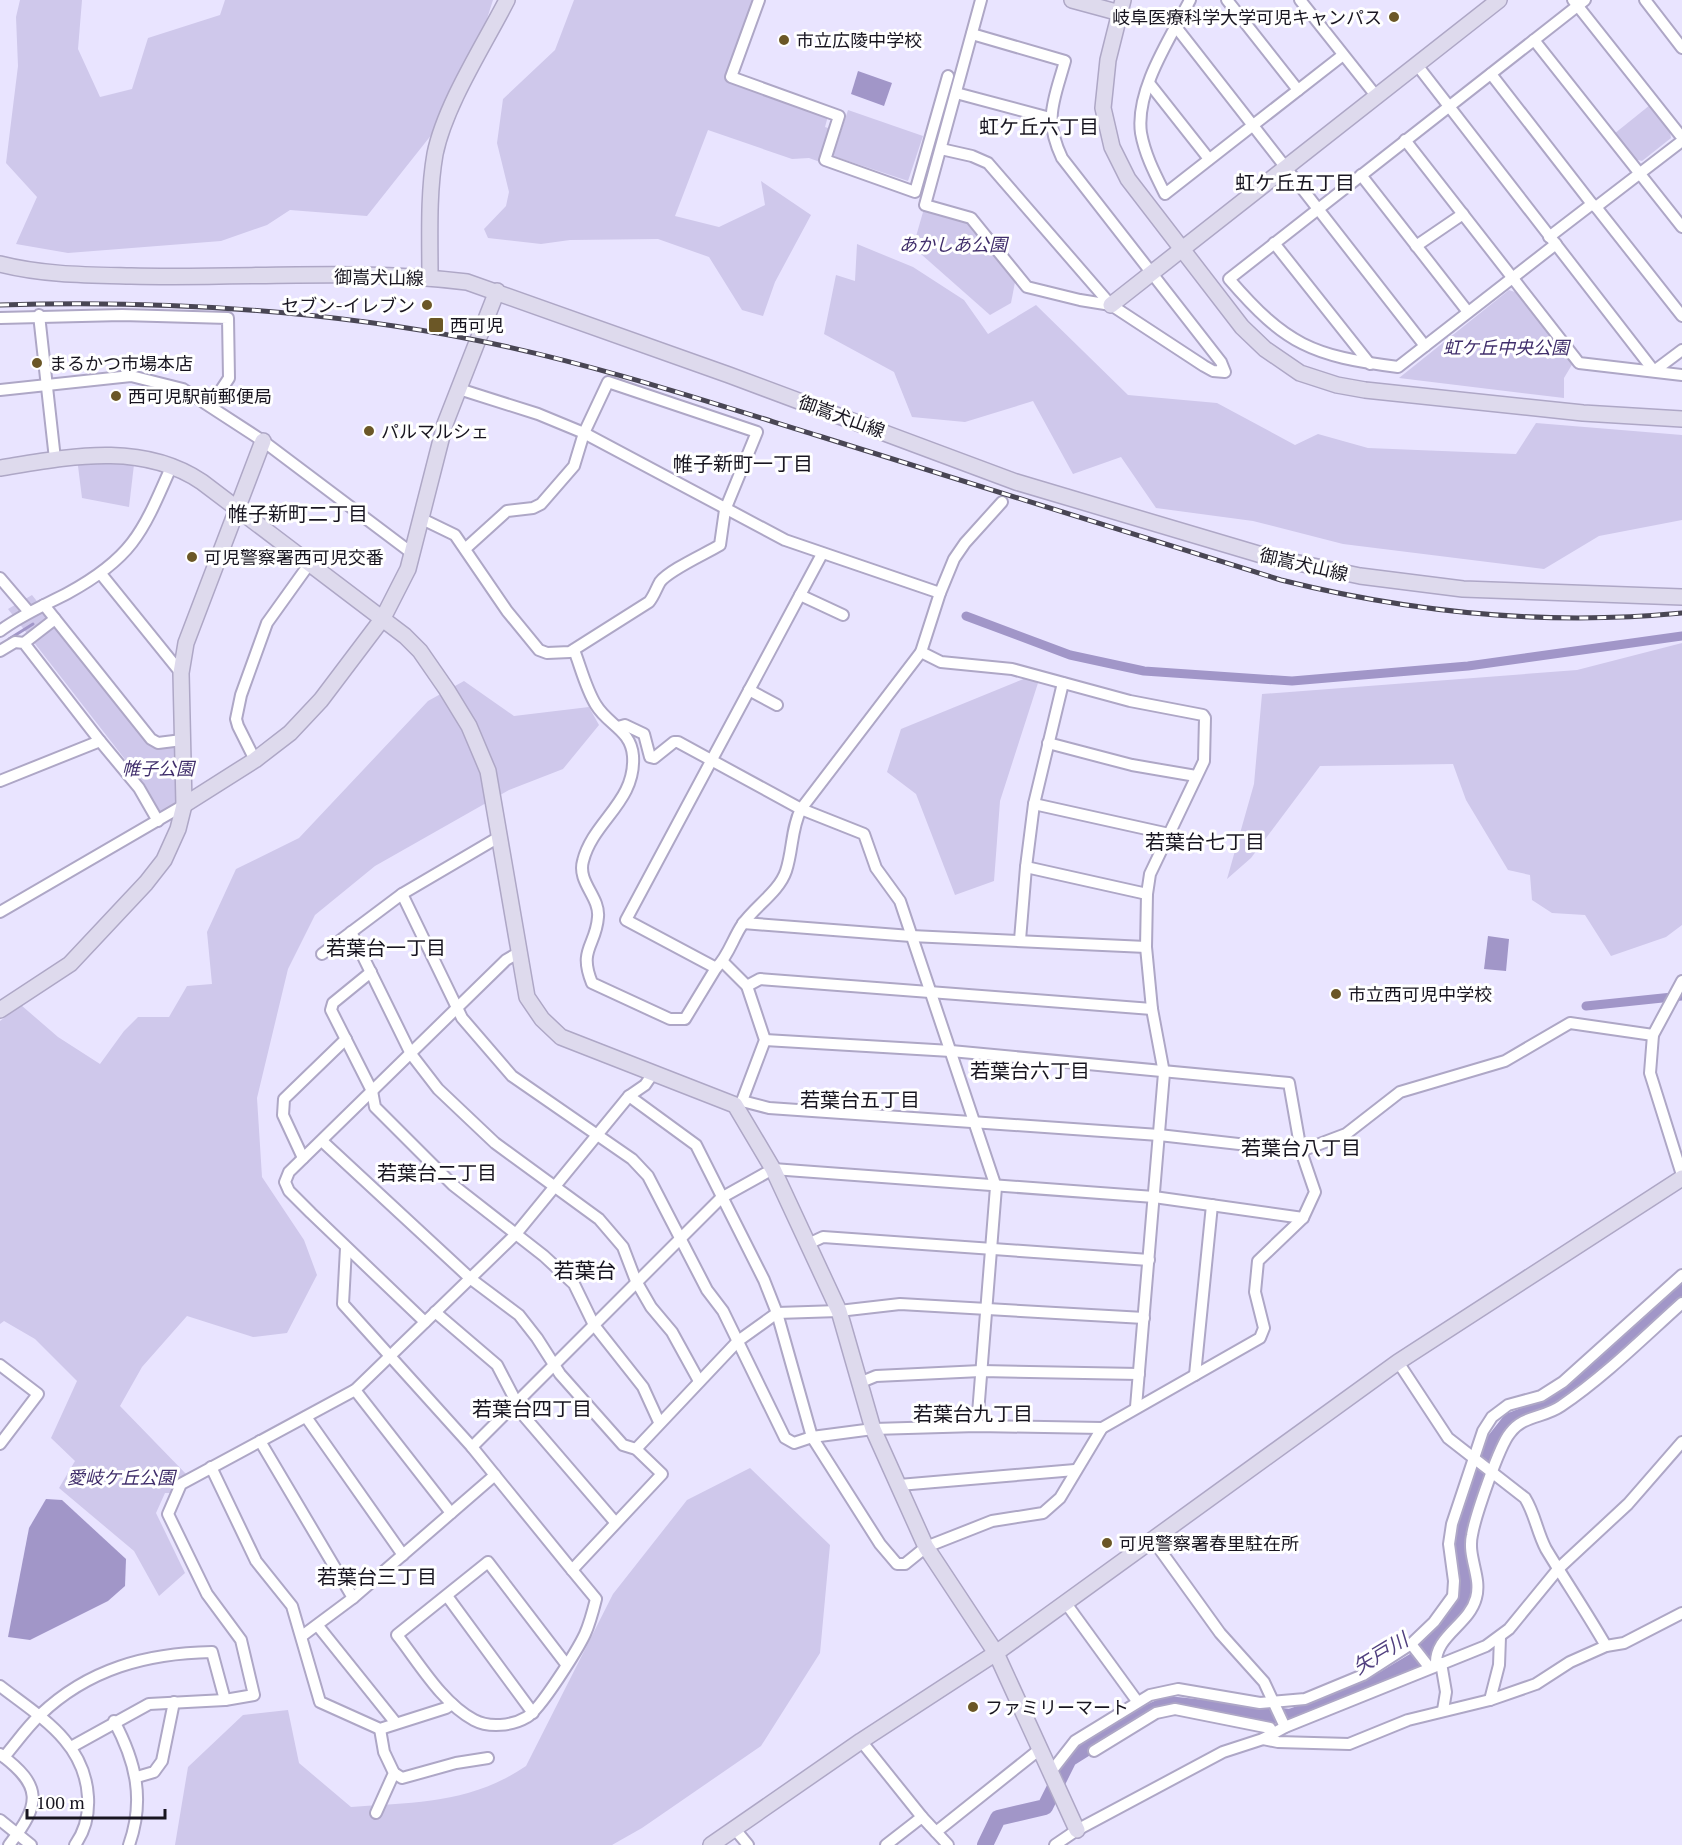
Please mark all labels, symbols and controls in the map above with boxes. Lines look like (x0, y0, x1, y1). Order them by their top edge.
place label: 岐阜医療科学大学可児キャンパス (1112, 5, 1382, 29)
marker: 岐阜医療科学大学可児キャンパス (1387, 10, 1401, 24)
place label: 市立広陵中学校 (796, 28, 922, 52)
marker: 市立広陵中学校 (777, 33, 791, 47)
district label: 虹ケ丘六丁目 (979, 113, 1099, 140)
district label: 虹ケ丘五丁目 (1235, 169, 1355, 196)
park label: あかしあ公園 (899, 232, 1010, 256)
street label: 御嵩犬山線 (334, 264, 424, 290)
place label: セブン-イレブン (281, 293, 415, 317)
marker: セブン-イレブン (420, 298, 434, 312)
place label: 西可児 (450, 313, 504, 337)
marker: 西可児 (427, 316, 445, 334)
park label: 虹ケ丘中央公園 (1443, 335, 1572, 359)
place label: まるかつ市場本店 (49, 351, 193, 375)
marker: まるかつ市場本店 (30, 356, 44, 370)
place label: 西可児駅前郵便局 (128, 384, 272, 408)
marker: 西可児駅前郵便局 (109, 389, 123, 403)
street label: 御嵩犬山線 (796, 389, 888, 443)
place label: パルマルシェ (381, 419, 489, 443)
marker: パルマルシェ (362, 424, 376, 438)
district label: 帷子新町一丁目 (673, 450, 813, 477)
district label: 帷子新町二丁目 (228, 500, 368, 527)
street label: 御嵩犬山線 (1257, 542, 1351, 586)
place label: 可児警察署西可児交番 (204, 545, 384, 569)
marker: 可児警察署西可児交番 (185, 550, 199, 564)
park label: 帷子公園 (122, 756, 197, 780)
district label: 若葉台七丁目 (1145, 828, 1265, 855)
district label: 若葉台一丁目 (326, 934, 446, 961)
place label: 市立西可児中学校 (1348, 982, 1492, 1006)
marker: 市立西可児中学校 (1329, 987, 1343, 1001)
district label: 若葉台六丁目 (970, 1057, 1090, 1084)
district label: 若葉台五丁目 (800, 1086, 920, 1113)
district label: 若葉台八丁目 (1241, 1134, 1361, 1161)
district label: 若葉台二丁目 (377, 1159, 497, 1186)
district label: 若葉台 (554, 1256, 617, 1284)
district label: 若葉台四丁目 (472, 1395, 592, 1422)
district label: 若葉台九丁目 (913, 1400, 1033, 1427)
park label: 愛岐ケ丘公園 (67, 1465, 178, 1489)
place label: 可児警察署春里駐在所 (1119, 1531, 1299, 1555)
marker: 可児警察署春里駐在所 (1100, 1536, 1114, 1550)
district label: 若葉台三丁目 (317, 1563, 437, 1590)
water label: 矢戸川 (1347, 1625, 1414, 1680)
place label: ファミリーマート (985, 1695, 1129, 1719)
marker: ファミリーマート (966, 1700, 980, 1714)
scale bar (27, 1782, 165, 1820)
text: 100 m (36, 1790, 85, 1814)

